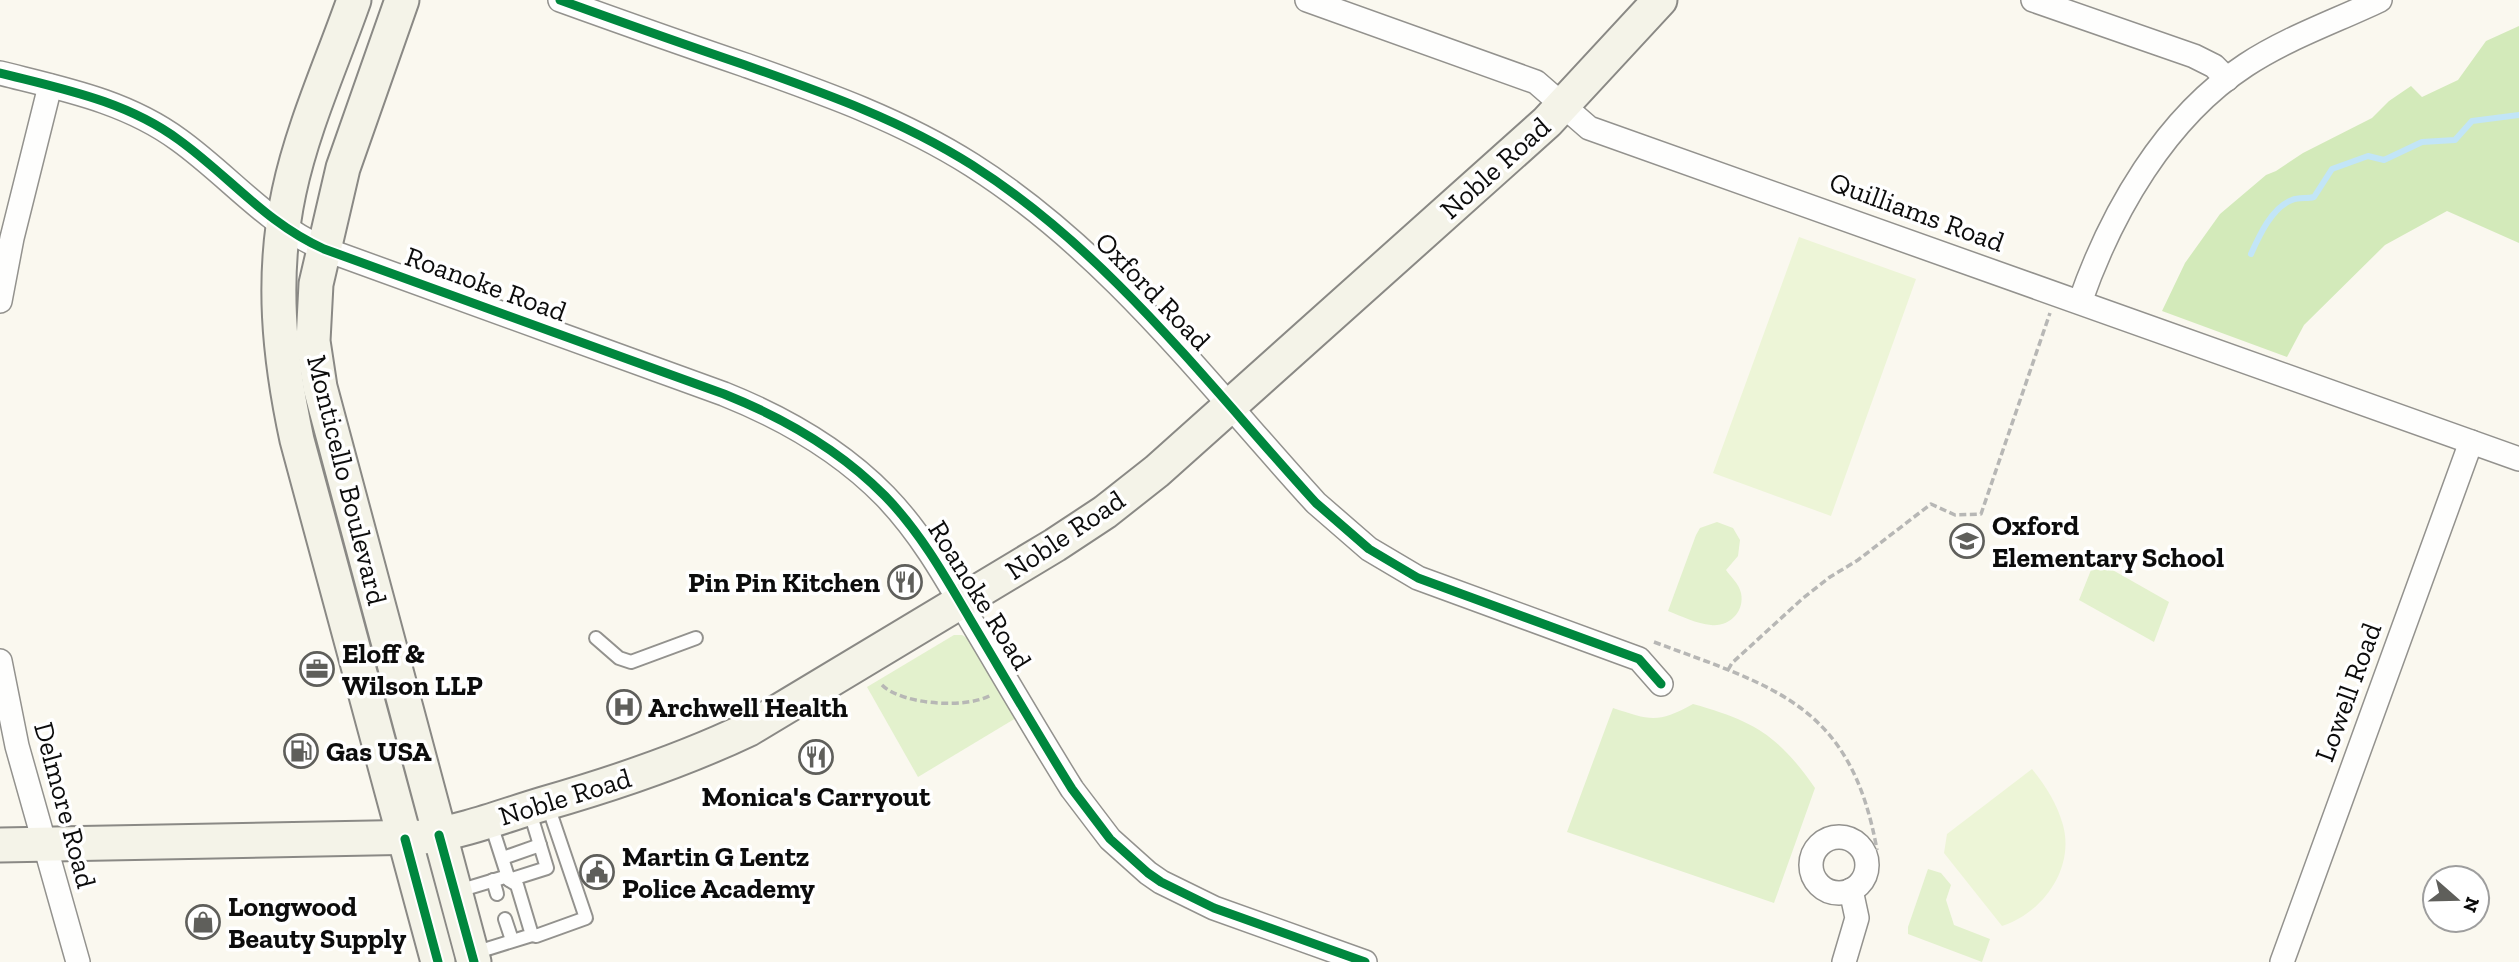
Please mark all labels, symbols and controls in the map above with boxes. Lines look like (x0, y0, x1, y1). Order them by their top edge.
street label: Noble Road (1433, 110, 1557, 226)
street label: Quilliams Road (1825, 165, 2009, 259)
street label: Oxford Road (1089, 225, 1217, 357)
street label: Roanoke Road (401, 240, 571, 328)
street label: Monticello Boulevard (300, 352, 394, 608)
street label: Noble Road (999, 483, 1131, 587)
place label: Oxford Elementary School (1992, 509, 2224, 574)
street label: Roanoke Road (921, 515, 1039, 675)
school or university icon: Oxford Elementary School (1948, 522, 1986, 560)
restaurant icon: Pin Pin Kitchen (886, 563, 924, 601)
place label: Pin Pin Kitchen (688, 566, 880, 599)
street label: Lowell Road (2308, 618, 2388, 766)
place label: Eloff & Wilson LLP (342, 637, 483, 702)
office icon: Eloff & Wilson LLP (298, 650, 336, 688)
hospital icon: Archwell Health (605, 688, 643, 726)
place label: Archwell Health (648, 691, 848, 724)
street label: Delmore Road (27, 718, 103, 892)
fuel station icon: Gas USA (282, 732, 320, 770)
place label: Gas USA (326, 735, 432, 768)
restaurant icon: Monica's Carryout (797, 738, 835, 776)
street label: Noble Road (495, 761, 635, 833)
place label: Monica's Carryout (702, 780, 931, 813)
place label: Martin G Lentz Police Academy (622, 840, 815, 905)
public building icon: Martin G Lentz Police Academy (578, 853, 616, 891)
north arrow (2421, 864, 2491, 934)
place label: Longwood Beauty Supply (228, 890, 406, 955)
text: N (2458, 894, 2485, 915)
shop icon: Longwood Beauty Supply (184, 903, 222, 941)

